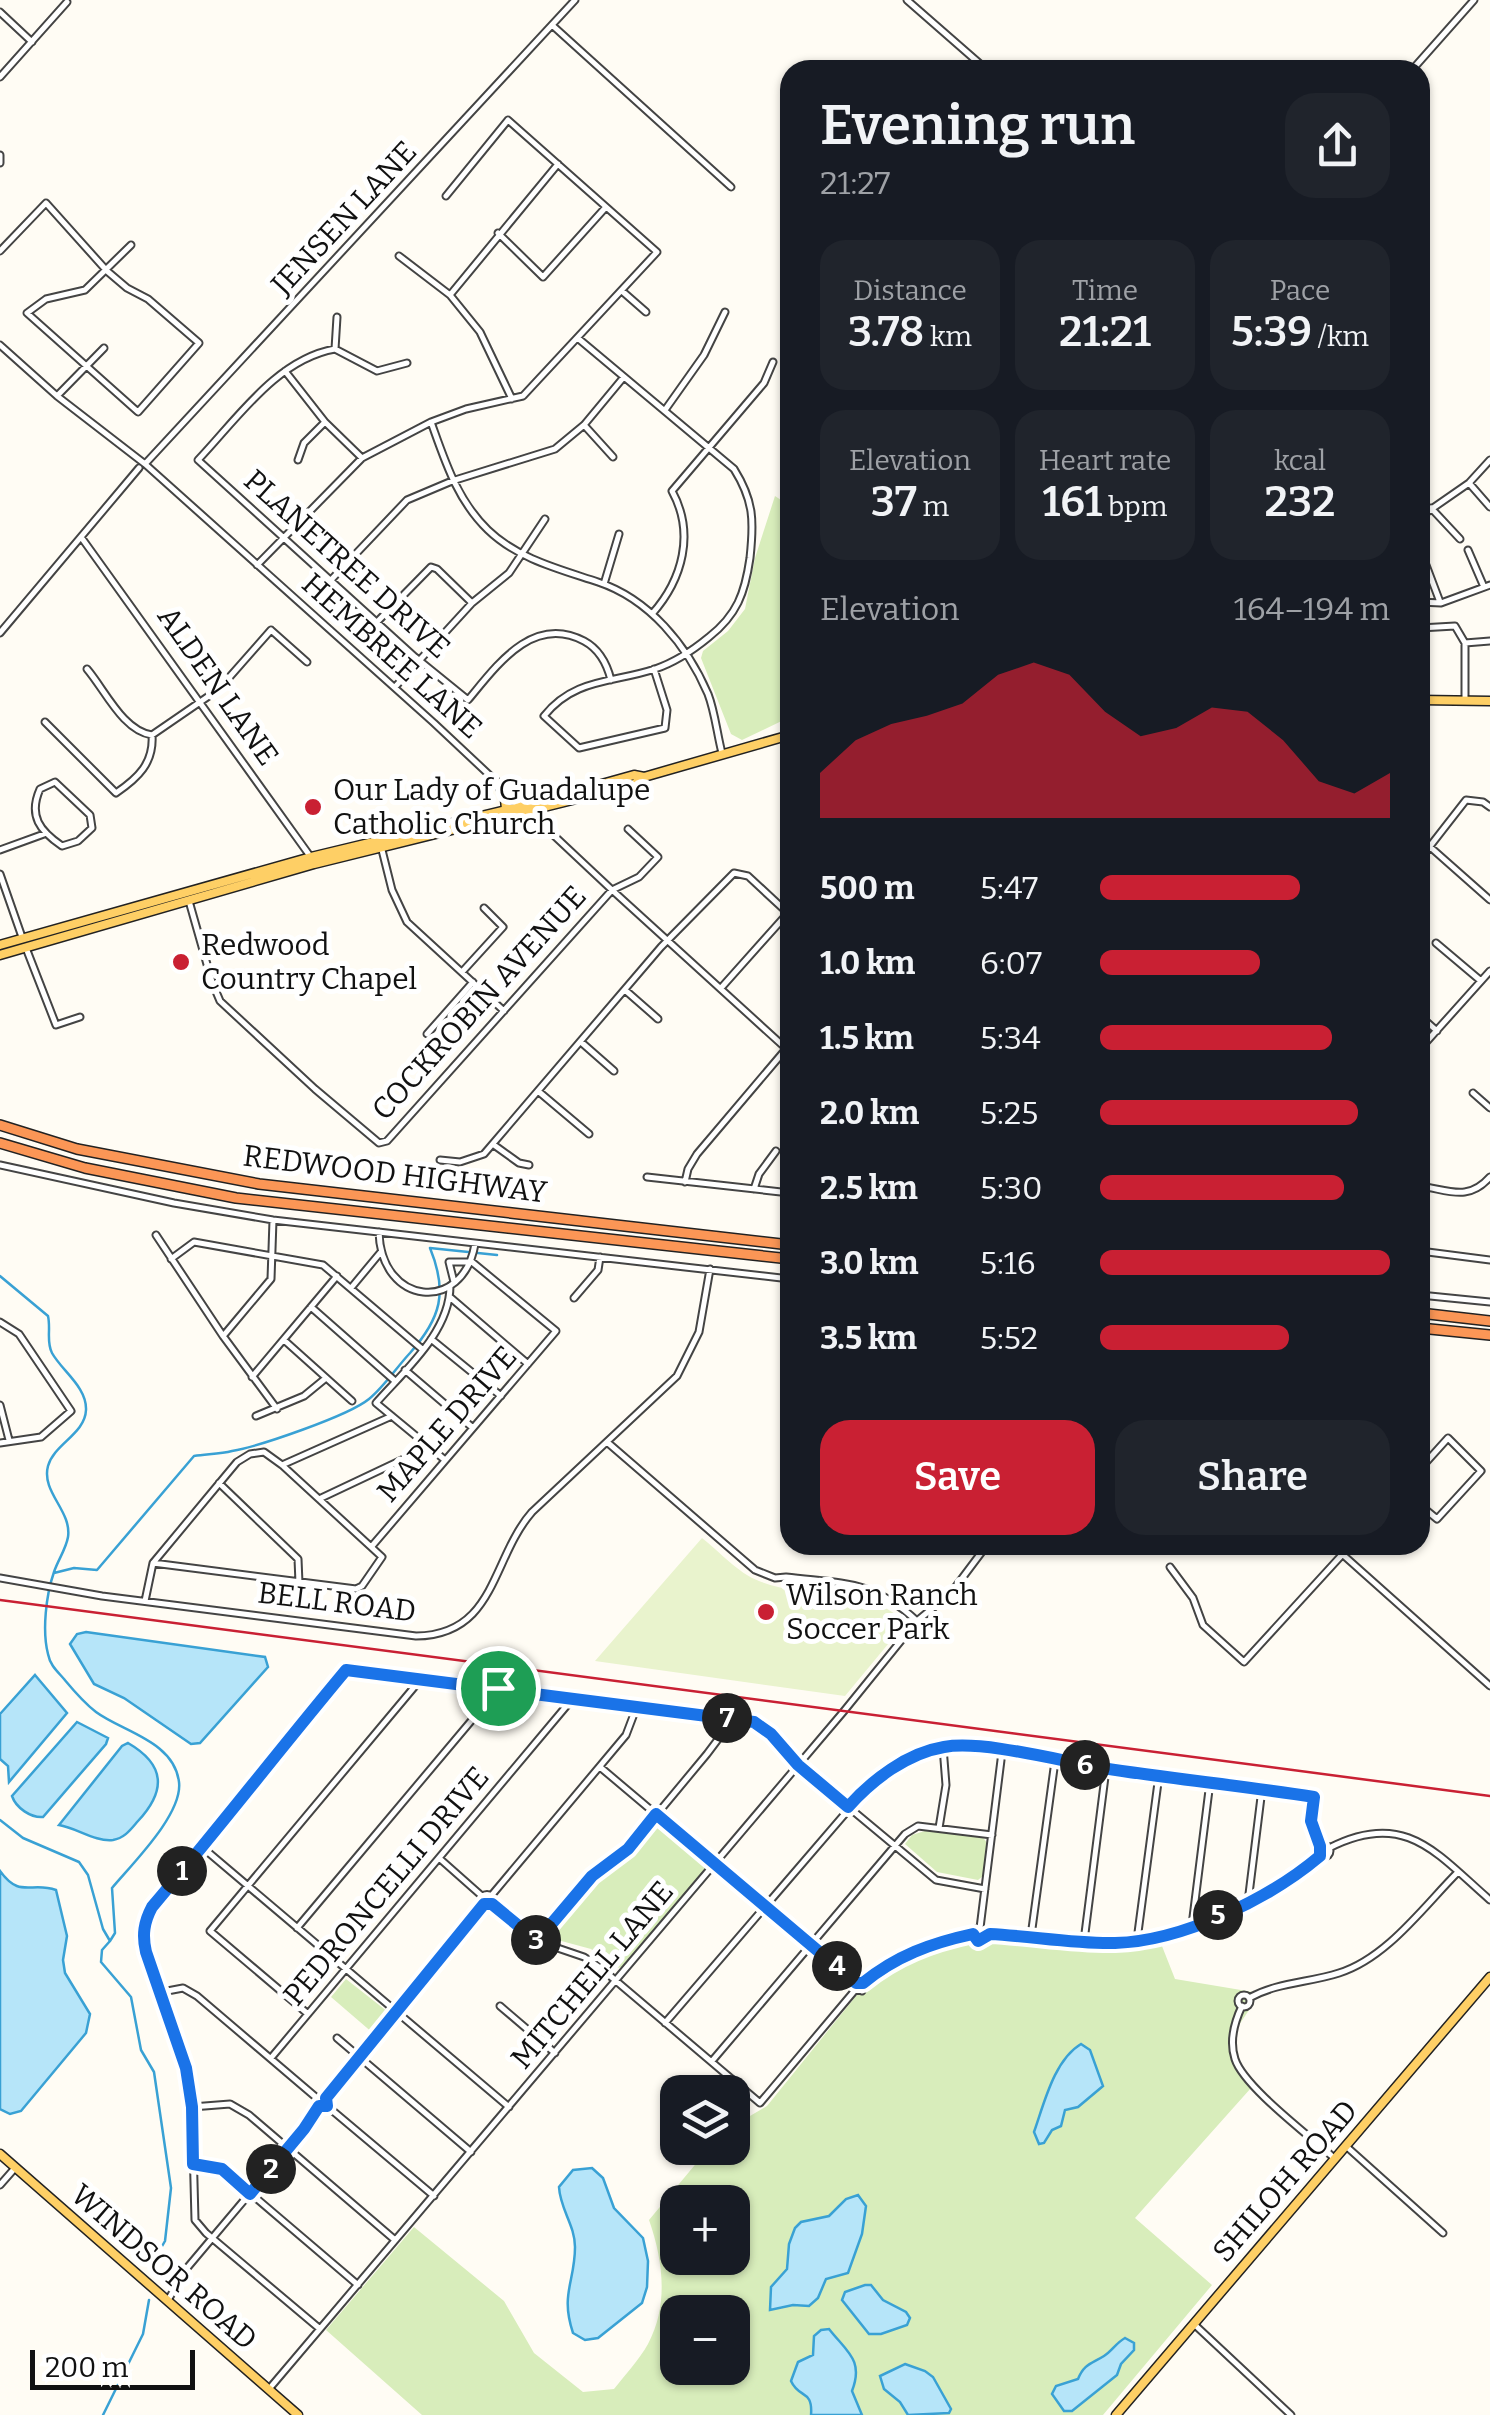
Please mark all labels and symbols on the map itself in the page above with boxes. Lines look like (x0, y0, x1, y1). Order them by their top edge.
street label: JENSEN LANE (263, 134, 424, 303)
street label: PLANETREE DRIVE (237, 462, 457, 666)
street label: HEMBREE LANE (295, 566, 489, 746)
street label: ALDEN LANE (150, 600, 286, 772)
place label: Our Lady of Guadalupe Catholic Church (333, 772, 651, 842)
marker: Our Lady of Guadalupe Catholic Church (302, 796, 324, 818)
street label: COCKROBIN AVENUE (364, 879, 594, 1127)
place label: Redwood Country Chapel (201, 927, 417, 997)
marker: Redwood Country Chapel (170, 951, 192, 973)
street label: REDWOOD HIGHWAY (241, 1138, 550, 1211)
street label: MAPLE DRIVE (370, 1339, 524, 1509)
street label: BELL ROAD (256, 1574, 418, 1630)
place label: Wilson Ranch Soccer Park (786, 1577, 978, 1647)
marker: Wilson Ranch Soccer Park (755, 1601, 777, 1623)
pin (456, 1646, 541, 1731)
pin: 7 (702, 1693, 752, 1743)
pin: 6 (1060, 1740, 1110, 1790)
street label: PEDRONCELLI DRIVE (276, 1759, 496, 2013)
pin: 1 (157, 1846, 207, 1896)
street label: MITCHELL LANE (503, 1874, 681, 2076)
pin: 5 (1193, 1890, 1243, 1940)
pin: 3 (511, 1915, 561, 1965)
pin: 4 (812, 1941, 862, 1991)
street label: SHILOH ROAD (1205, 2093, 1365, 2269)
pin: 2 (246, 2144, 296, 2194)
street label: WINDSOR ROAD (64, 2177, 264, 2357)
scale bar (30, 2345, 195, 2390)

